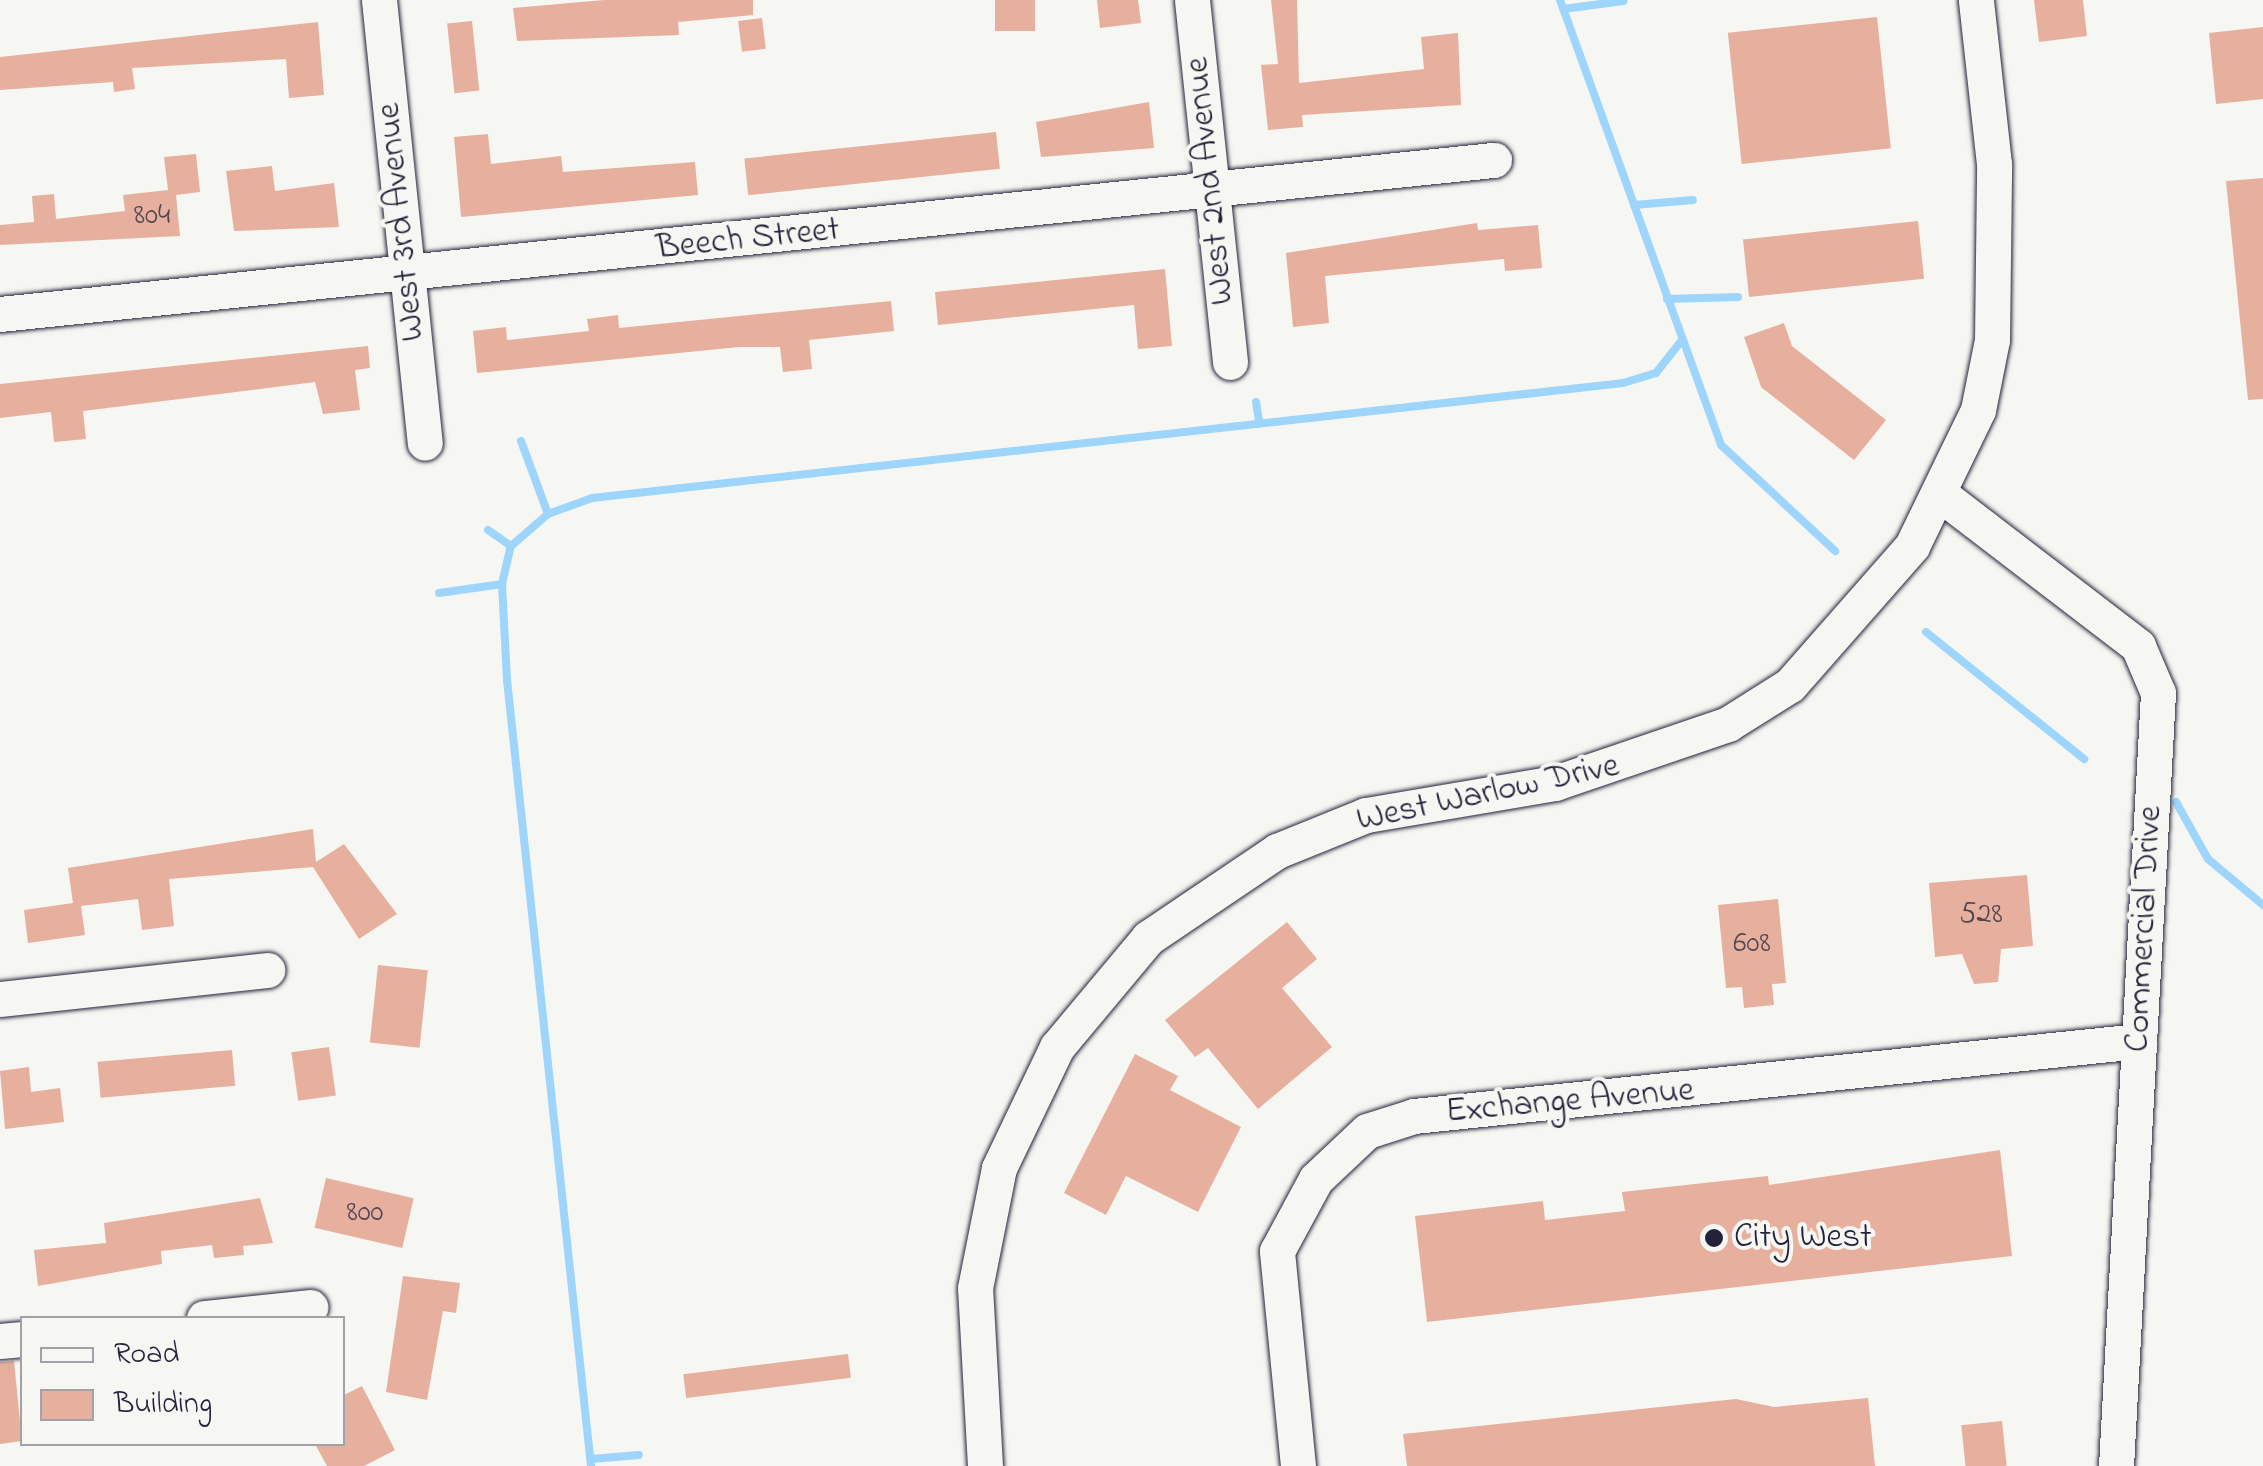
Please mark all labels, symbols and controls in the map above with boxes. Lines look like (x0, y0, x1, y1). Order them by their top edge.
street label: West 2nd Avenue (1177, 55, 1245, 307)
street label: West 3rd Avenue (369, 101, 435, 343)
house number: 804 (134, 198, 170, 234)
street label: Beech Street (654, 209, 842, 271)
street label: West Warlow Drive (1353, 746, 1623, 842)
street label: Commercial Drive (2118, 805, 2172, 1053)
house number: 528 (1959, 897, 2003, 933)
house number: 608 (1733, 926, 1771, 962)
street label: Exchange Avenue (1444, 1070, 1696, 1134)
house number: 800 (346, 1195, 384, 1231)
place label: City West (1734, 1217, 1872, 1259)
marker: City West (1703, 1227, 1725, 1249)
legend (20, 1316, 345, 1446)
text: Road (114, 1333, 179, 1377)
text: Building (114, 1383, 212, 1427)

